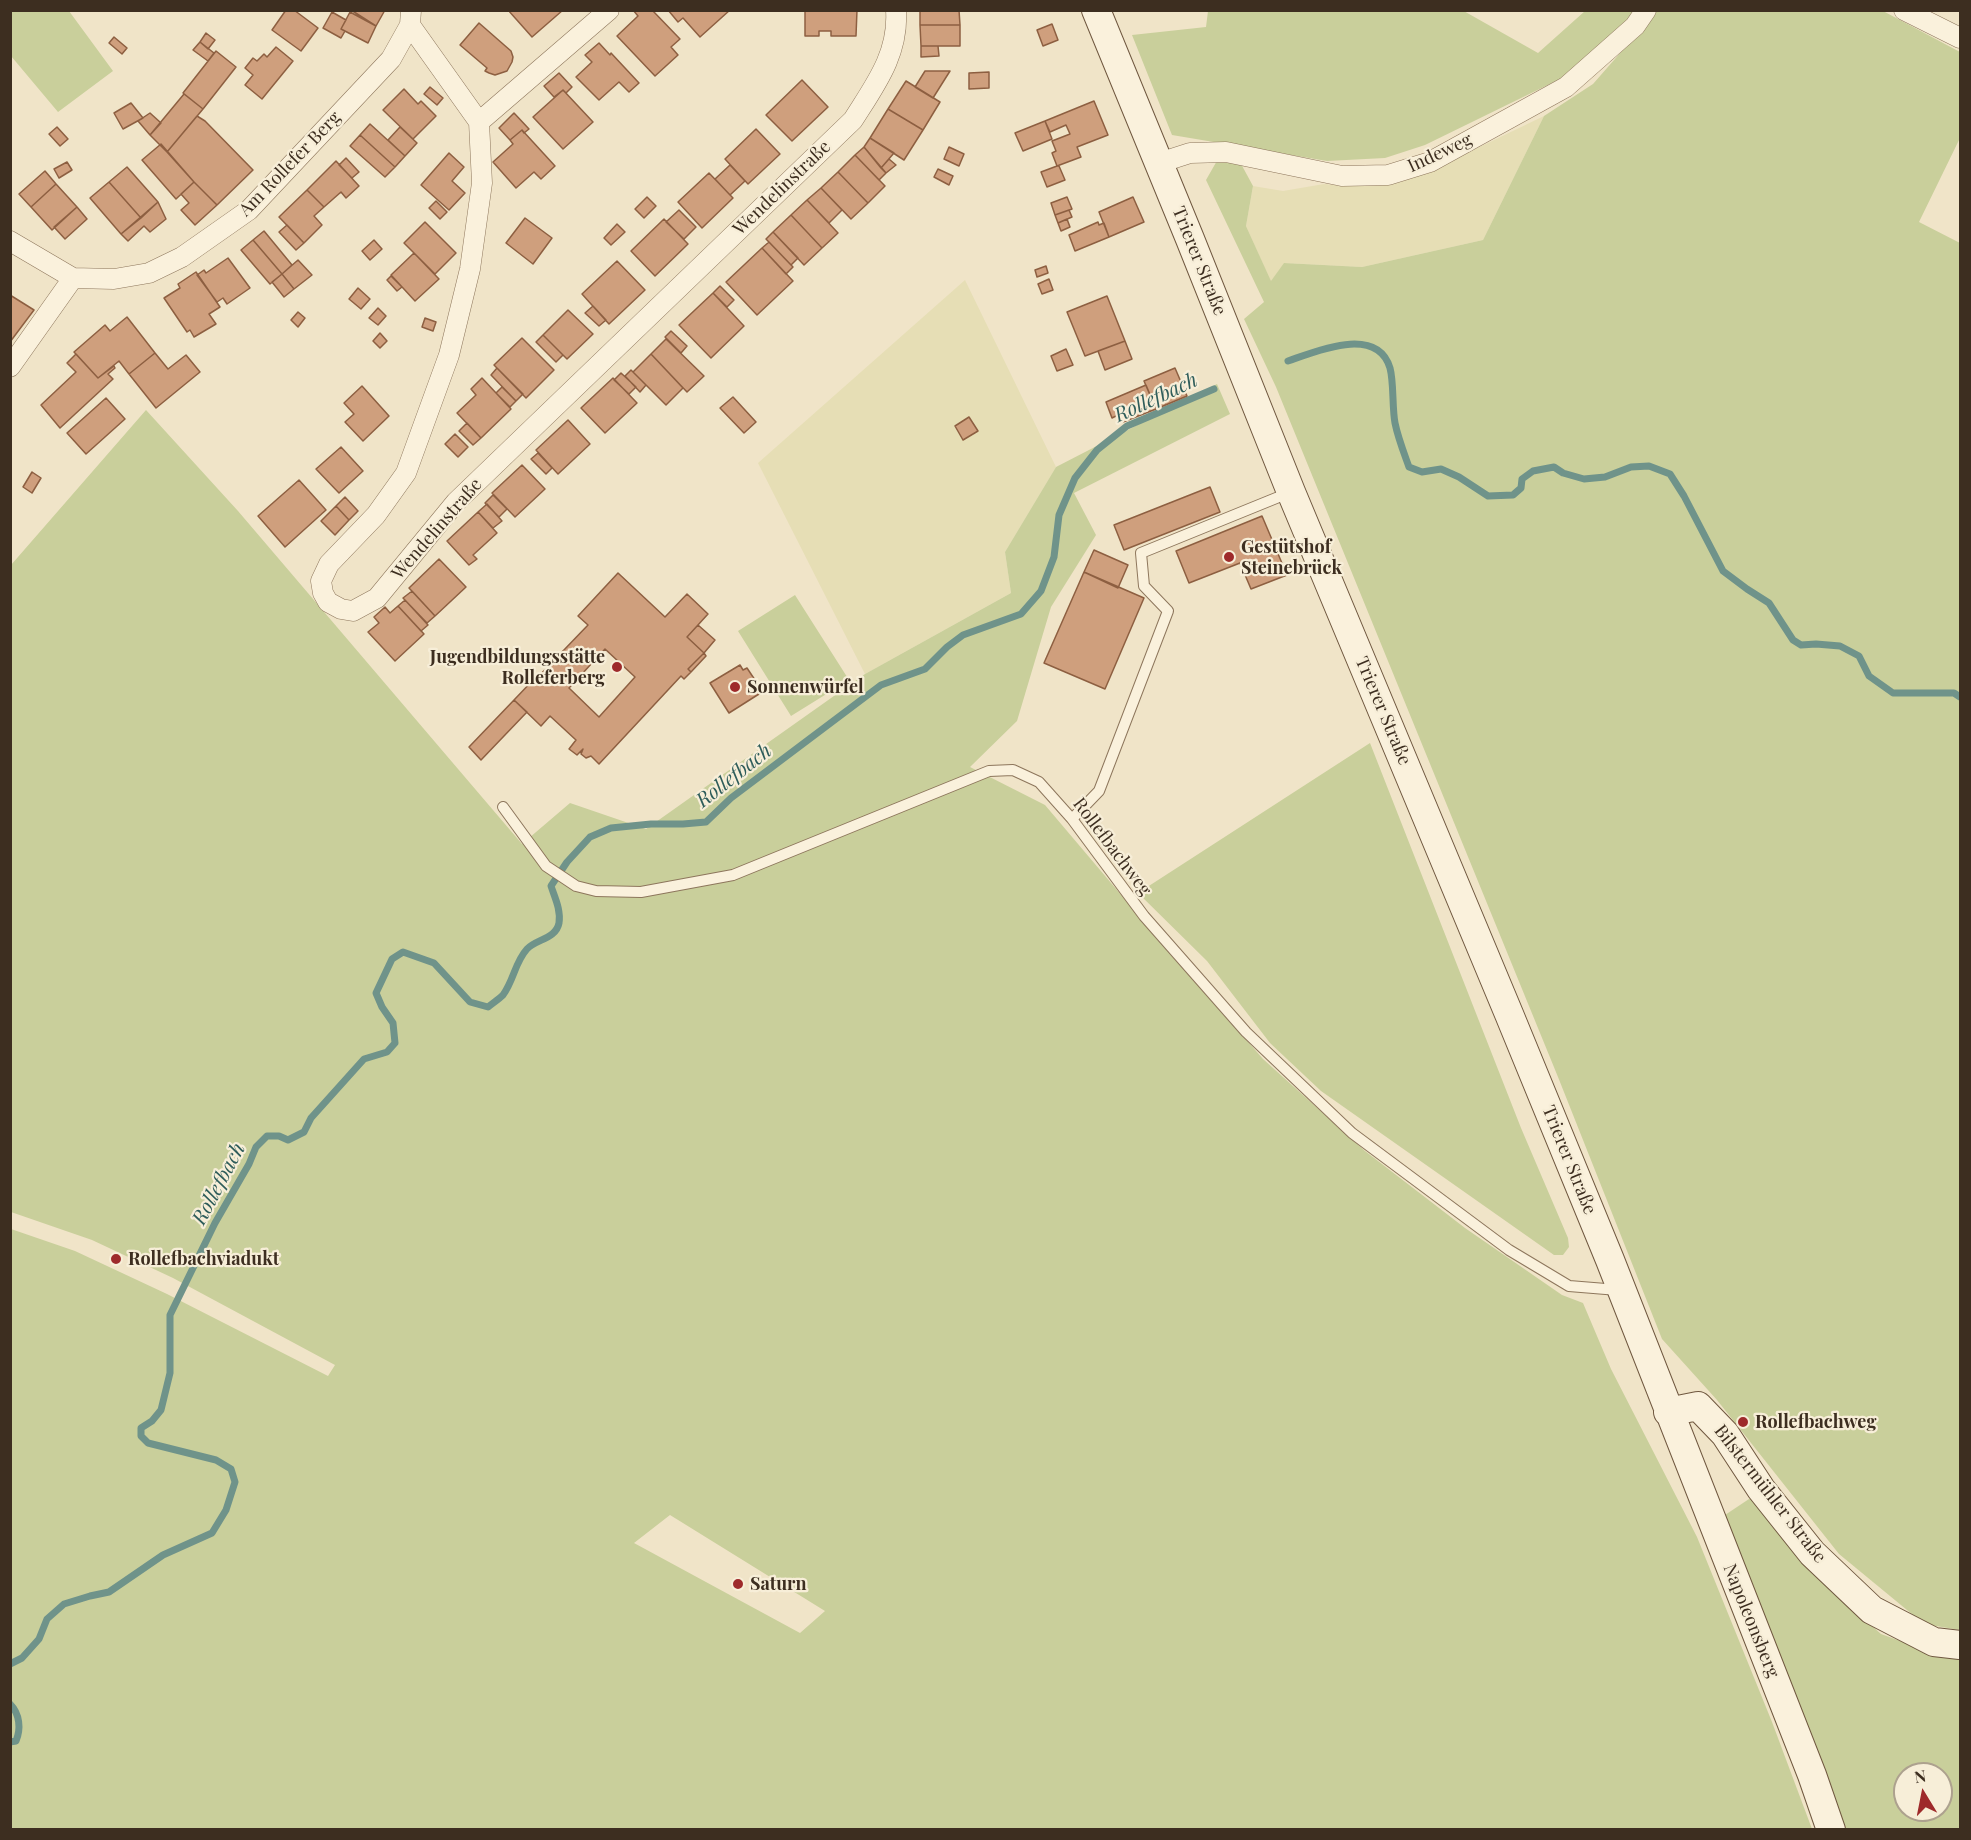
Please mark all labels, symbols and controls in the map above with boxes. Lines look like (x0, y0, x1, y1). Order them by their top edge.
street label: Am Rollefer Berg (234, 107, 346, 221)
street label: Indeweg (1404, 129, 1476, 177)
street label: Wendelinstraße (729, 136, 835, 240)
street label: Trierer Straße (1167, 203, 1231, 319)
water label: Rollefbach (1111, 368, 1201, 428)
street label: Wendelinstraße (387, 474, 487, 584)
place label: Gestütshof Steinebrück (1241, 536, 1342, 578)
marker: Gestütshof Steinebrück (1222, 550, 1236, 564)
place label: Jugendbildungsstätte Rolleferberg (430, 646, 605, 688)
street label: Trierer Straße (1350, 654, 1416, 768)
marker: Jugendbildungsstätte Rolleferberg (610, 660, 624, 674)
place label: Sonnenwürfel (747, 676, 864, 698)
marker: Sonnenwürfel (728, 680, 742, 694)
water label: Rollefbach (692, 739, 776, 813)
street label: Rollefbachweg (1068, 794, 1156, 900)
street label: Trierer Straße (1537, 1102, 1601, 1218)
water label: Rollefbach (187, 1139, 251, 1229)
place label: Rollefbachviadukt (128, 1248, 279, 1270)
marker: Rollefbachviadukt (109, 1252, 123, 1266)
place label: Rollefbachweg (1755, 1411, 1876, 1433)
marker: Rollefbachweg (1736, 1415, 1750, 1429)
street label: Bilstermühler Straße (1709, 1421, 1831, 1567)
street label: Napoleonsberg (1718, 1561, 1784, 1681)
place label: Saturn (750, 1573, 807, 1595)
marker: Saturn (731, 1577, 745, 1591)
north arrow (1893, 1762, 1953, 1822)
text: N (1913, 1764, 1928, 1787)

